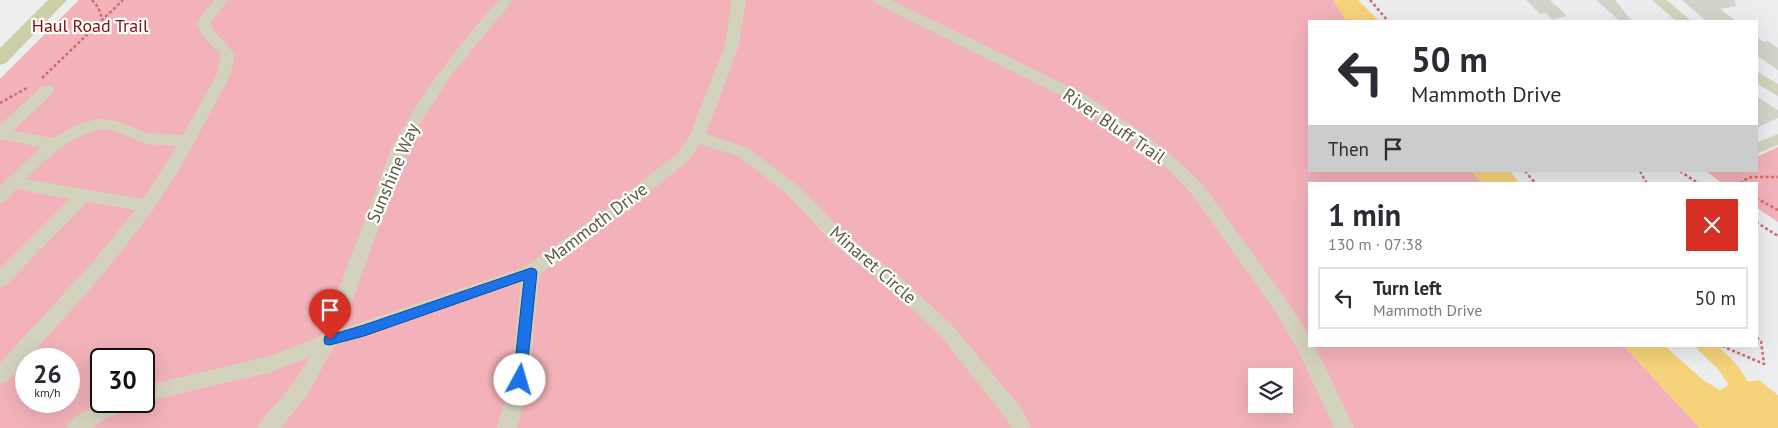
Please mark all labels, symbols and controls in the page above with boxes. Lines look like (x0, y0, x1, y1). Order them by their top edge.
park label: Haul Road Trail (32, 14, 149, 37)
text: 50 m (1411, 36, 1488, 82)
icon: left (1328, 40, 1393, 105)
text: Mammoth Drive (1411, 80, 1562, 108)
street label: River Bluff Trail (1059, 83, 1170, 169)
street label: Sunshine Way (361, 119, 424, 226)
icon: arrive (1379, 135, 1407, 163)
text: Then (1328, 137, 1369, 161)
street label: Mammoth Drive (540, 177, 652, 270)
text: 1 min (1328, 195, 1401, 234)
button: close (1686, 199, 1738, 251)
street label: Minaret Circle (825, 221, 922, 309)
text: 130 m · 07:38 (1328, 234, 1423, 254)
text: Turn left (1373, 276, 1442, 300)
icon: left (1330, 284, 1358, 312)
text: 50 m (1695, 286, 1736, 310)
pin (309, 289, 351, 340)
icon: arrive (316, 296, 344, 324)
text: Mammoth Drive (1373, 300, 1482, 320)
speed limit sign: 30 (90, 348, 155, 413)
position arrow (493, 353, 545, 405)
text: 26 (33, 358, 62, 390)
map controls (1248, 368, 1293, 413)
button: layers (1248, 368, 1293, 413)
text: km/h (34, 385, 61, 400)

